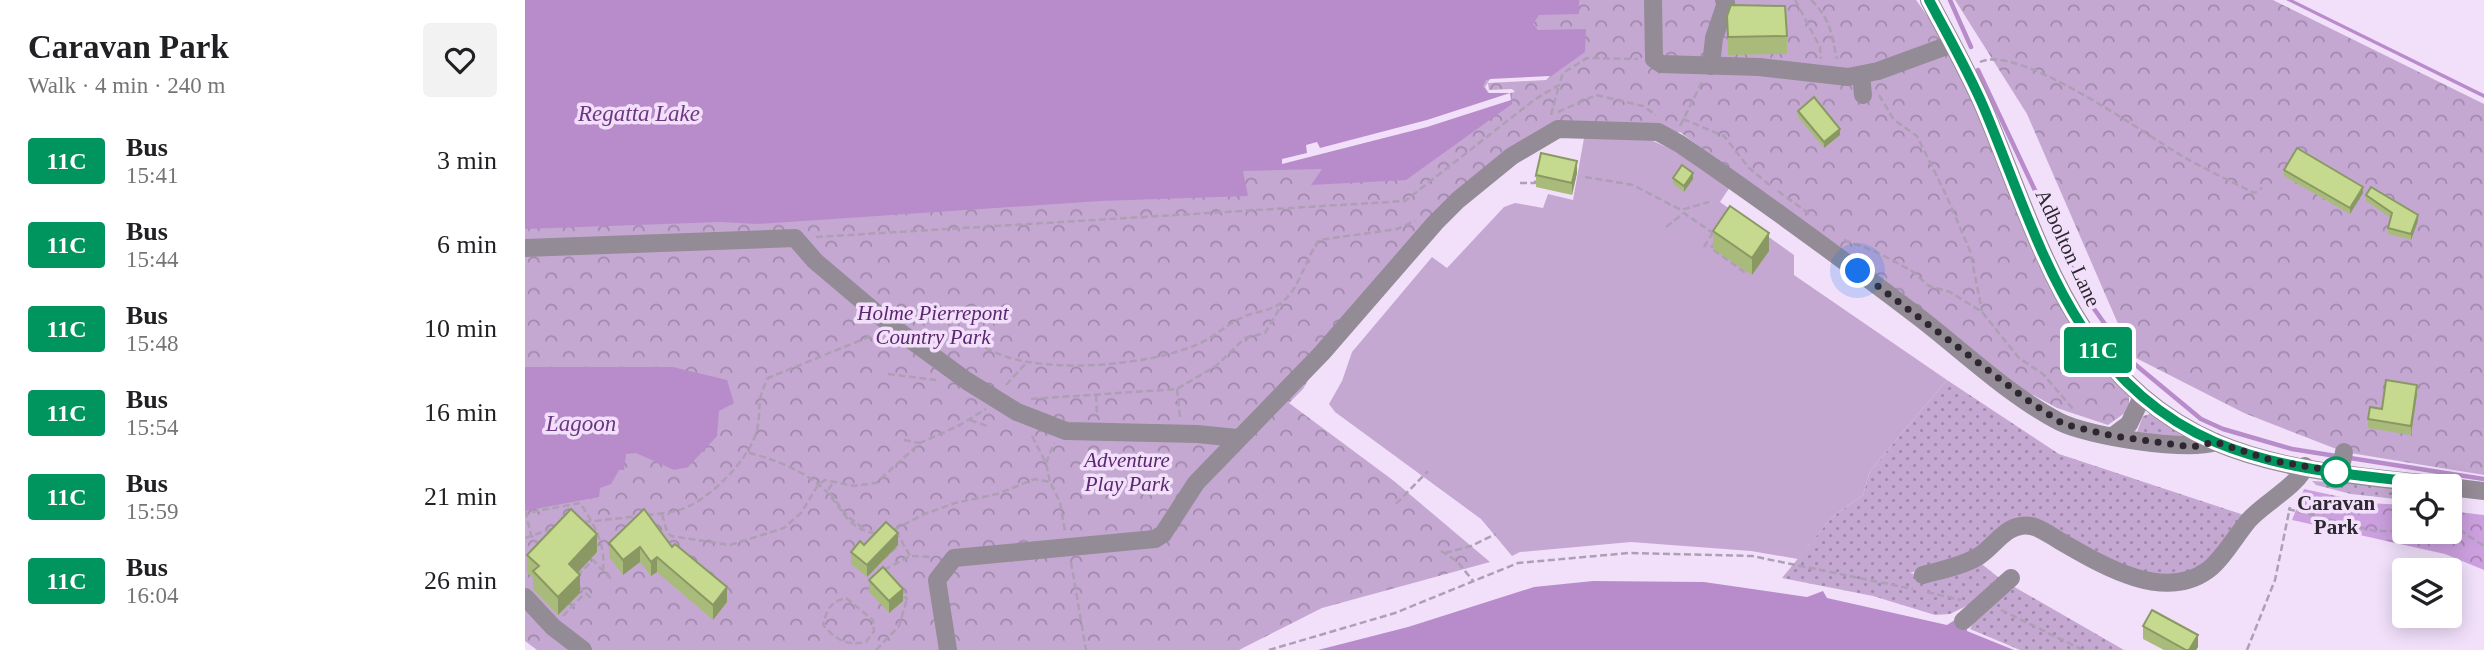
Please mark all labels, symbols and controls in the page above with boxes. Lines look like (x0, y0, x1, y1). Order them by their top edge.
button: heart (423, 23, 497, 97)
text: Caravan Park (28, 29, 229, 65)
text: Walk · 4 min · 240 m (28, 73, 225, 98)
water label: Regatta Lake (577, 101, 700, 126)
text: Bus (126, 133, 168, 162)
text: 3 min (437, 146, 497, 175)
text: 11C (46, 148, 87, 174)
text: 15:41 (126, 163, 178, 188)
street label: Adbolton Lane (2030, 186, 2106, 310)
text: Bus (126, 217, 168, 246)
text: 6 min (437, 230, 497, 259)
text: 11C (46, 232, 87, 258)
text: 15:44 (126, 247, 178, 272)
your location (1840, 253, 1875, 288)
text: Bus (126, 301, 168, 330)
park label: Holme Pierrepont Country Park (856, 301, 1010, 349)
text: 10 min (424, 314, 497, 343)
text: 11C (46, 316, 87, 342)
line badge: 11C (2058, 327, 2138, 373)
text: 15:48 (126, 331, 178, 356)
text: 11C (2078, 337, 2118, 363)
text: Bus (126, 385, 168, 414)
text: 16 min (424, 398, 497, 427)
text: 11C (46, 400, 87, 426)
water label: Lagoon (545, 411, 616, 436)
text: 15:54 (126, 415, 178, 440)
park label: Adventure Play Park (1082, 448, 1170, 496)
marker: Caravan Park (2321, 457, 2351, 487)
text: Bus (126, 469, 168, 498)
map controls (2392, 474, 2462, 628)
button: locate (2392, 474, 2462, 544)
text: 21 min (424, 482, 497, 511)
text: 11C (46, 484, 87, 510)
place label: Caravan Park (2297, 491, 2375, 539)
text: 15:59 (126, 499, 178, 524)
text: Bus (126, 553, 168, 582)
button: layers (2392, 558, 2462, 628)
text: 26 min (424, 566, 497, 595)
text: 11C (46, 568, 87, 594)
text: 16:04 (126, 583, 178, 608)

